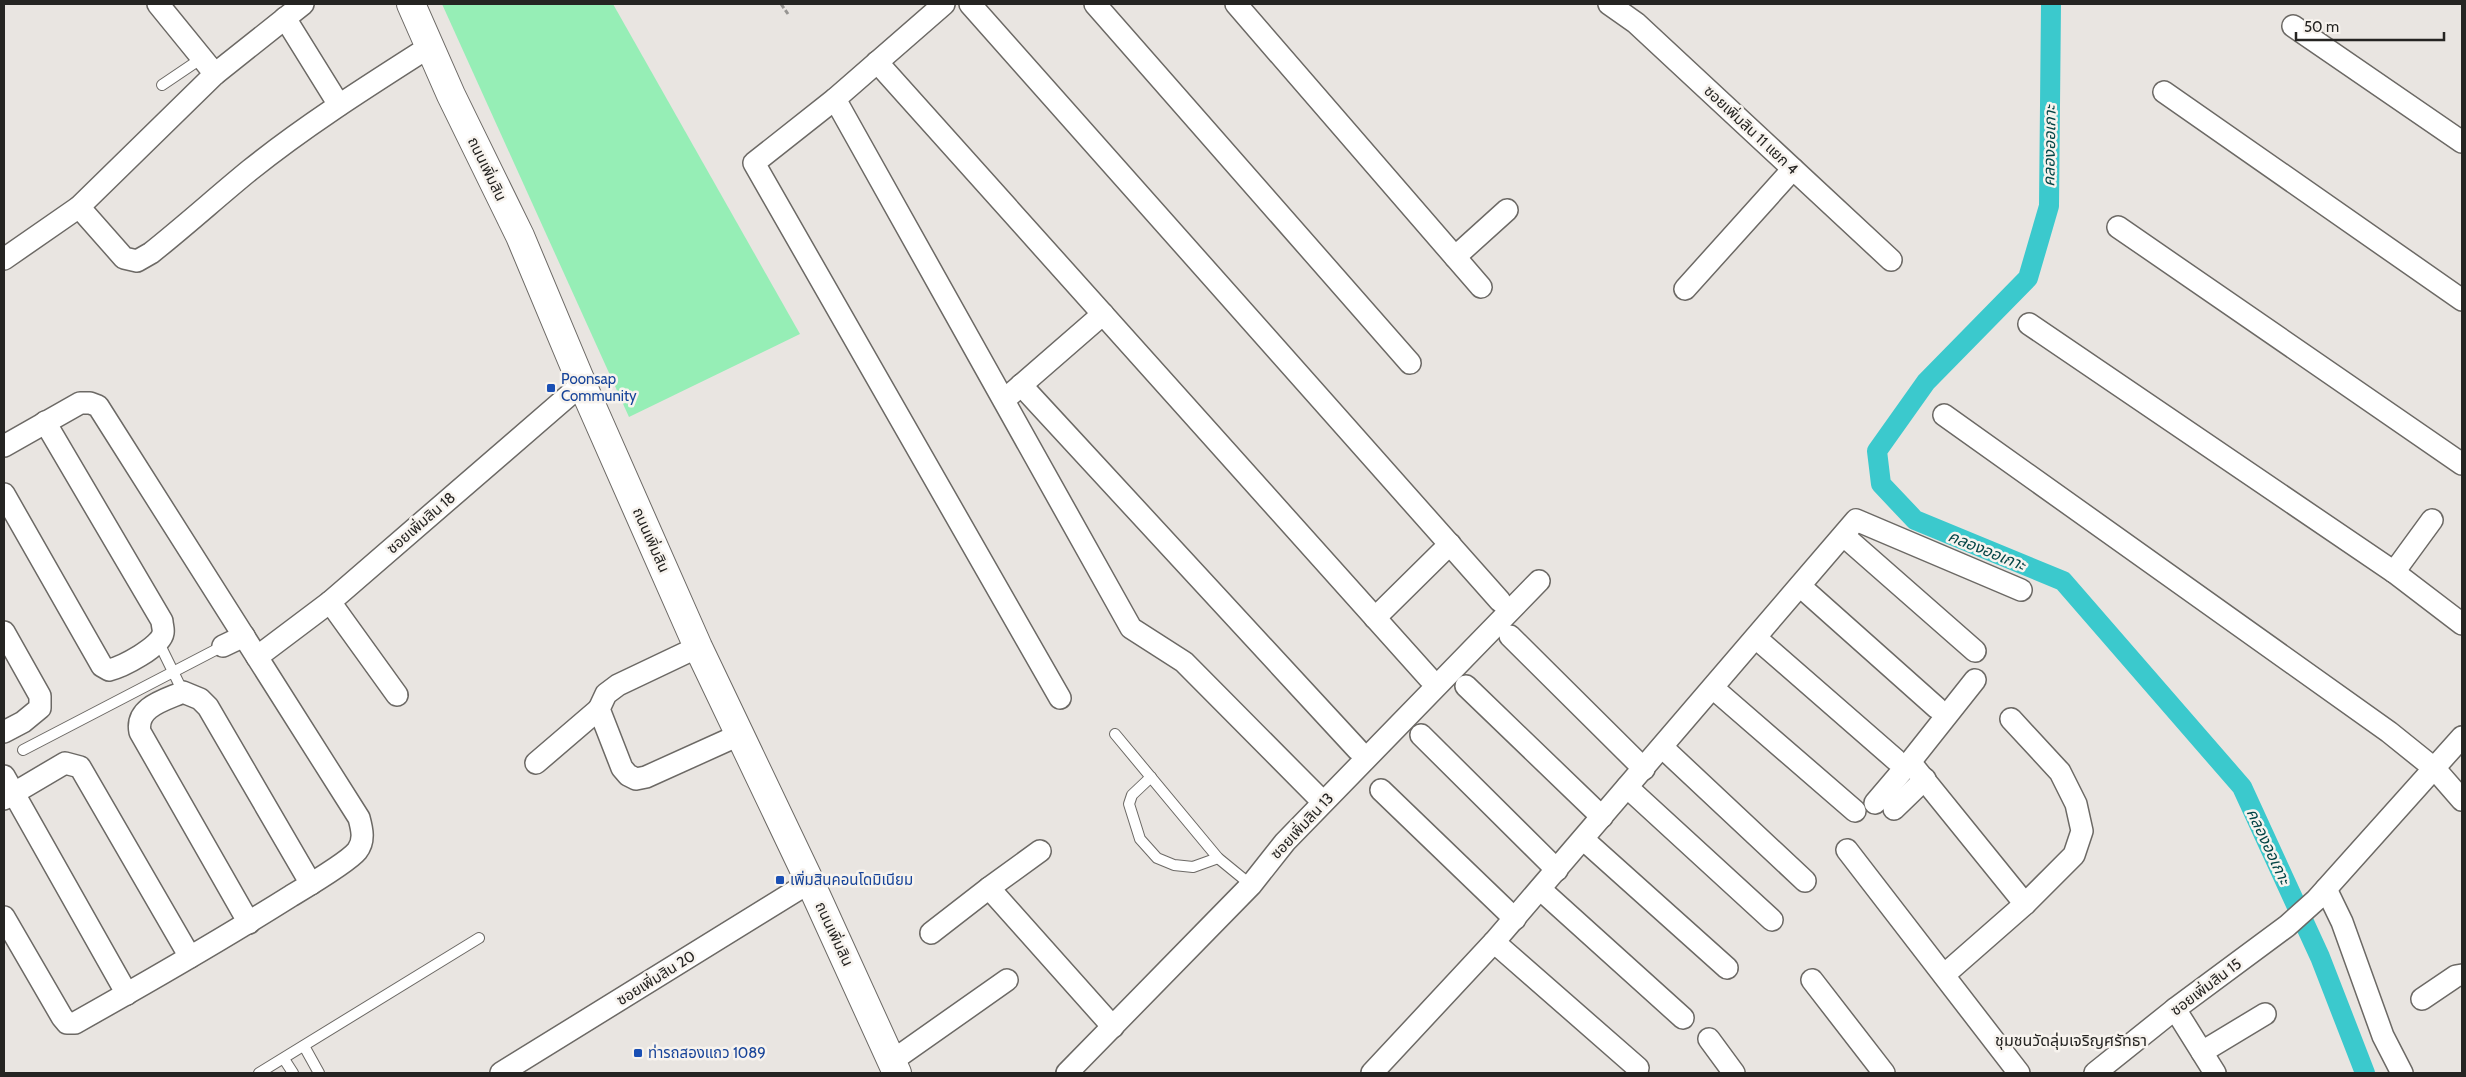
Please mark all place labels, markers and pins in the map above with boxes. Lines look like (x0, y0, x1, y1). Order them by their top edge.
place label: Poonsap Community (561, 370, 637, 405)
marker: Poonsap Community (545, 382, 557, 394)
place label: เพิ่มสินคอนโดมิเนียม (790, 870, 913, 889)
marker: เพิ่มสินคอนโดมิเนียม (774, 874, 786, 886)
place label: ท่ารถสองแถว 1089 (648, 1044, 766, 1062)
marker: ท่ารถสองแถว 1089 (632, 1047, 644, 1059)

